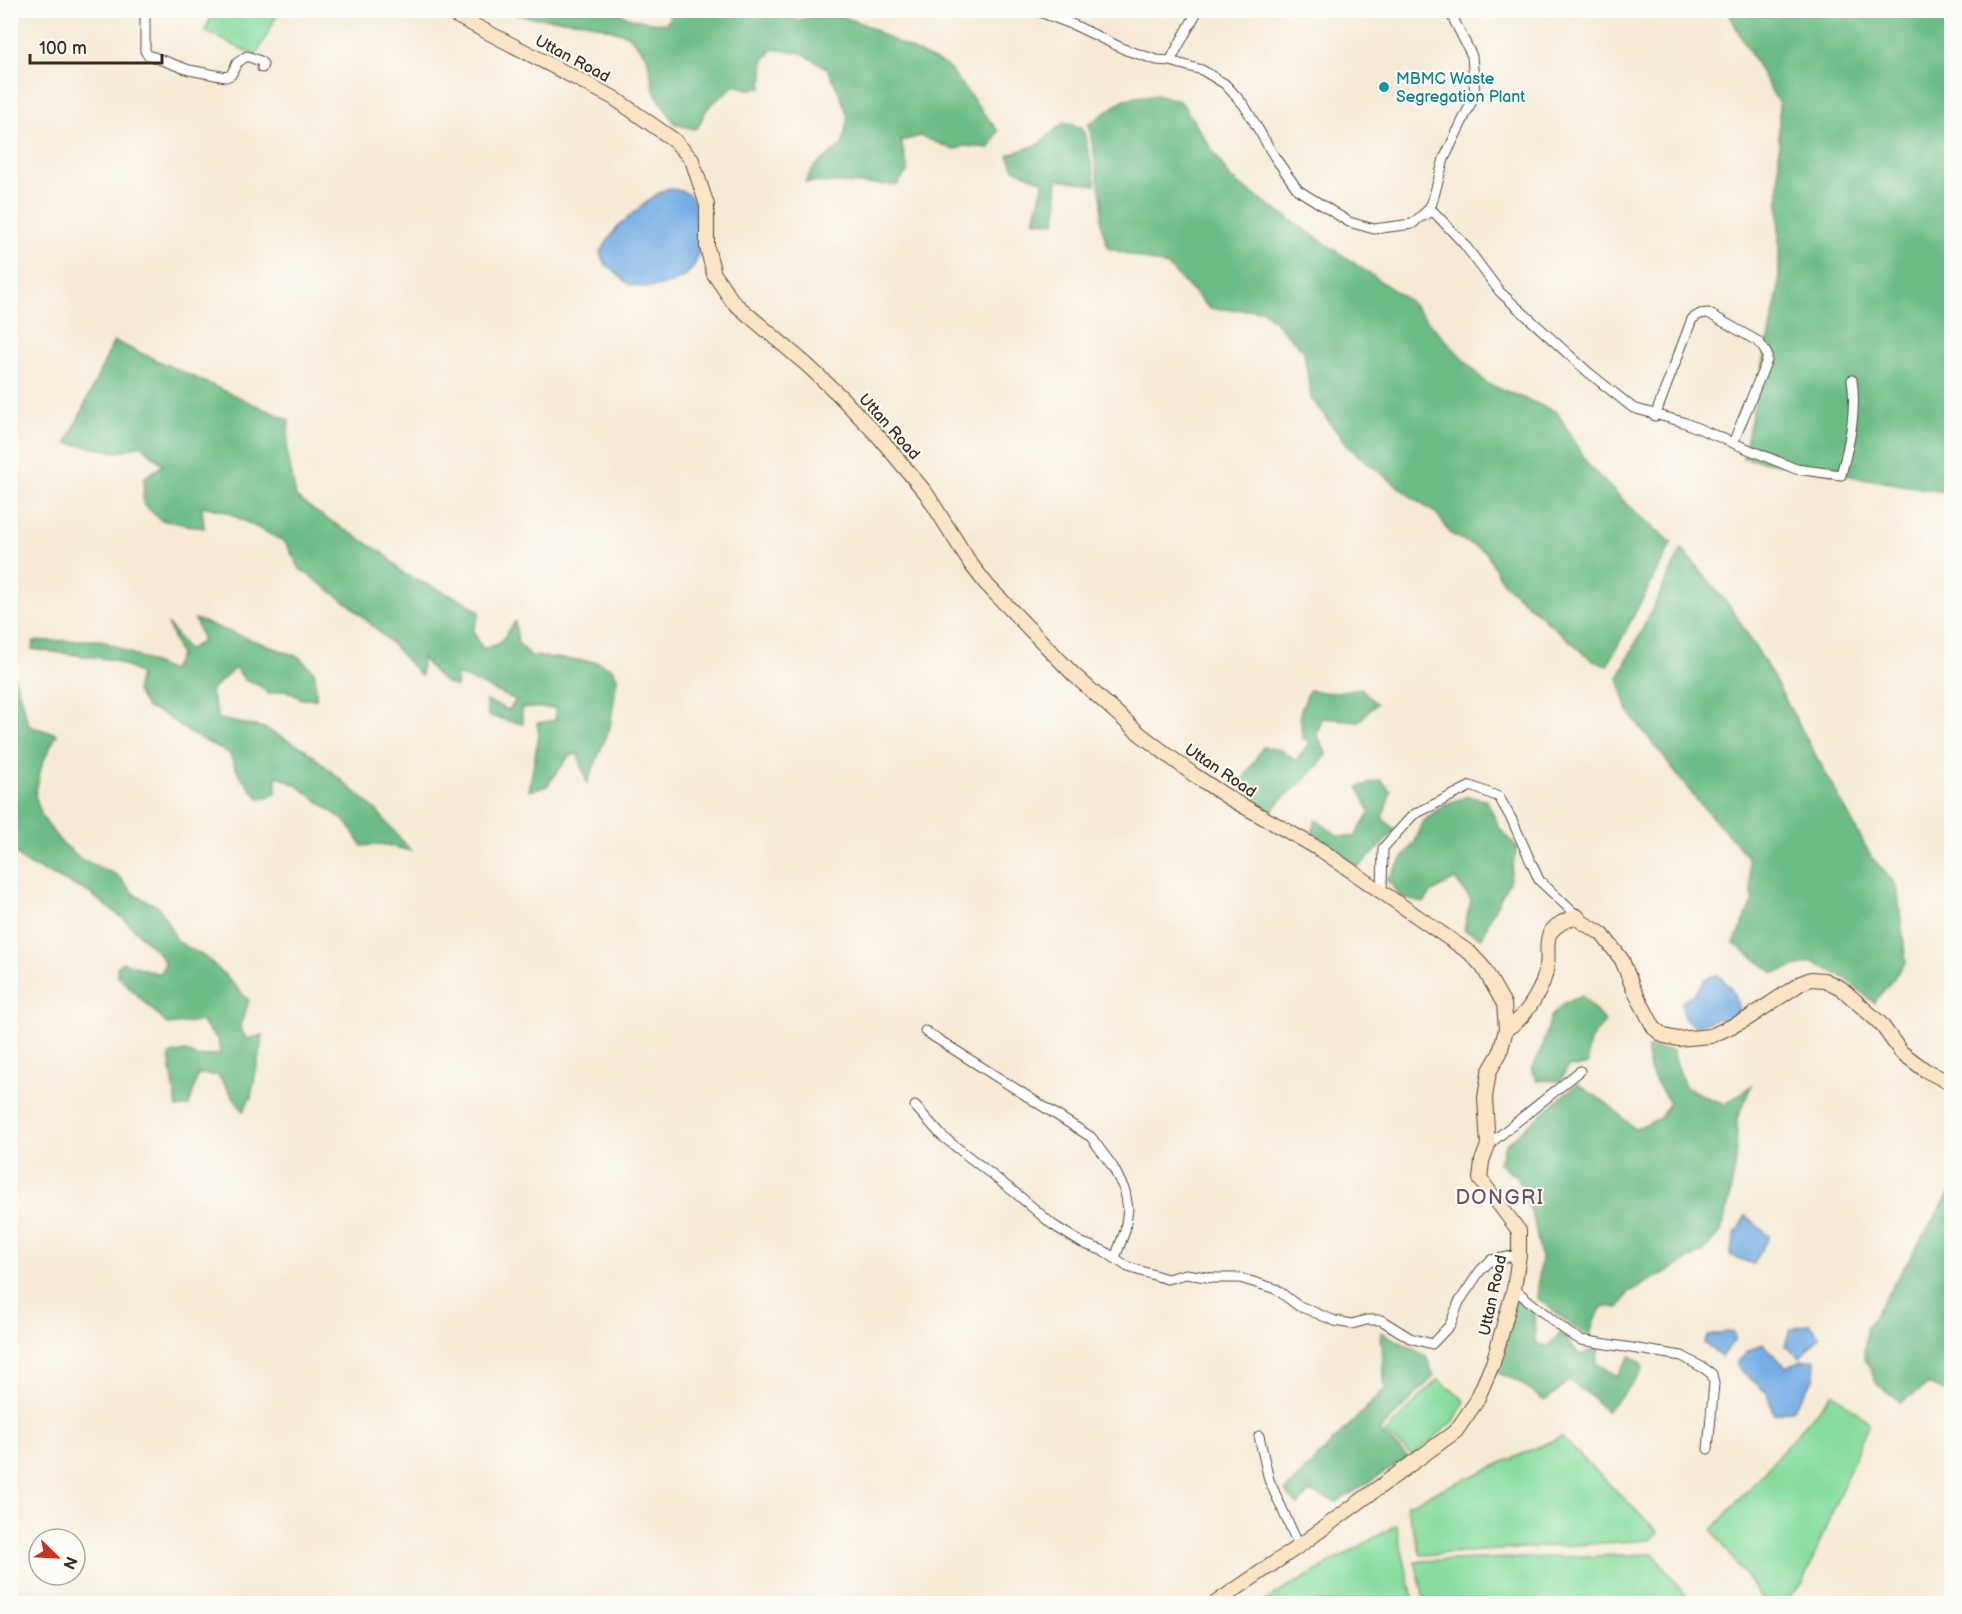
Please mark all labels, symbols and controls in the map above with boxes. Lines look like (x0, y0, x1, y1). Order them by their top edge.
scale bar (30, 27, 162, 65)
street label: Uttan Road (532, 32, 613, 87)
text: 100 m (39, 38, 87, 59)
place label: MBMC Waste Segregation Plant (1396, 70, 1525, 107)
marker: MBMC Waste Segregation Plant (1377, 80, 1391, 94)
street label: Uttan Road (854, 390, 923, 464)
street label: Uttan Road (1181, 740, 1260, 802)
district label: DONGRI (1455, 1186, 1545, 1210)
street label: Uttan Road (1476, 1253, 1511, 1337)
north arrow (27, 1527, 87, 1587)
text: N (58, 1553, 80, 1572)

